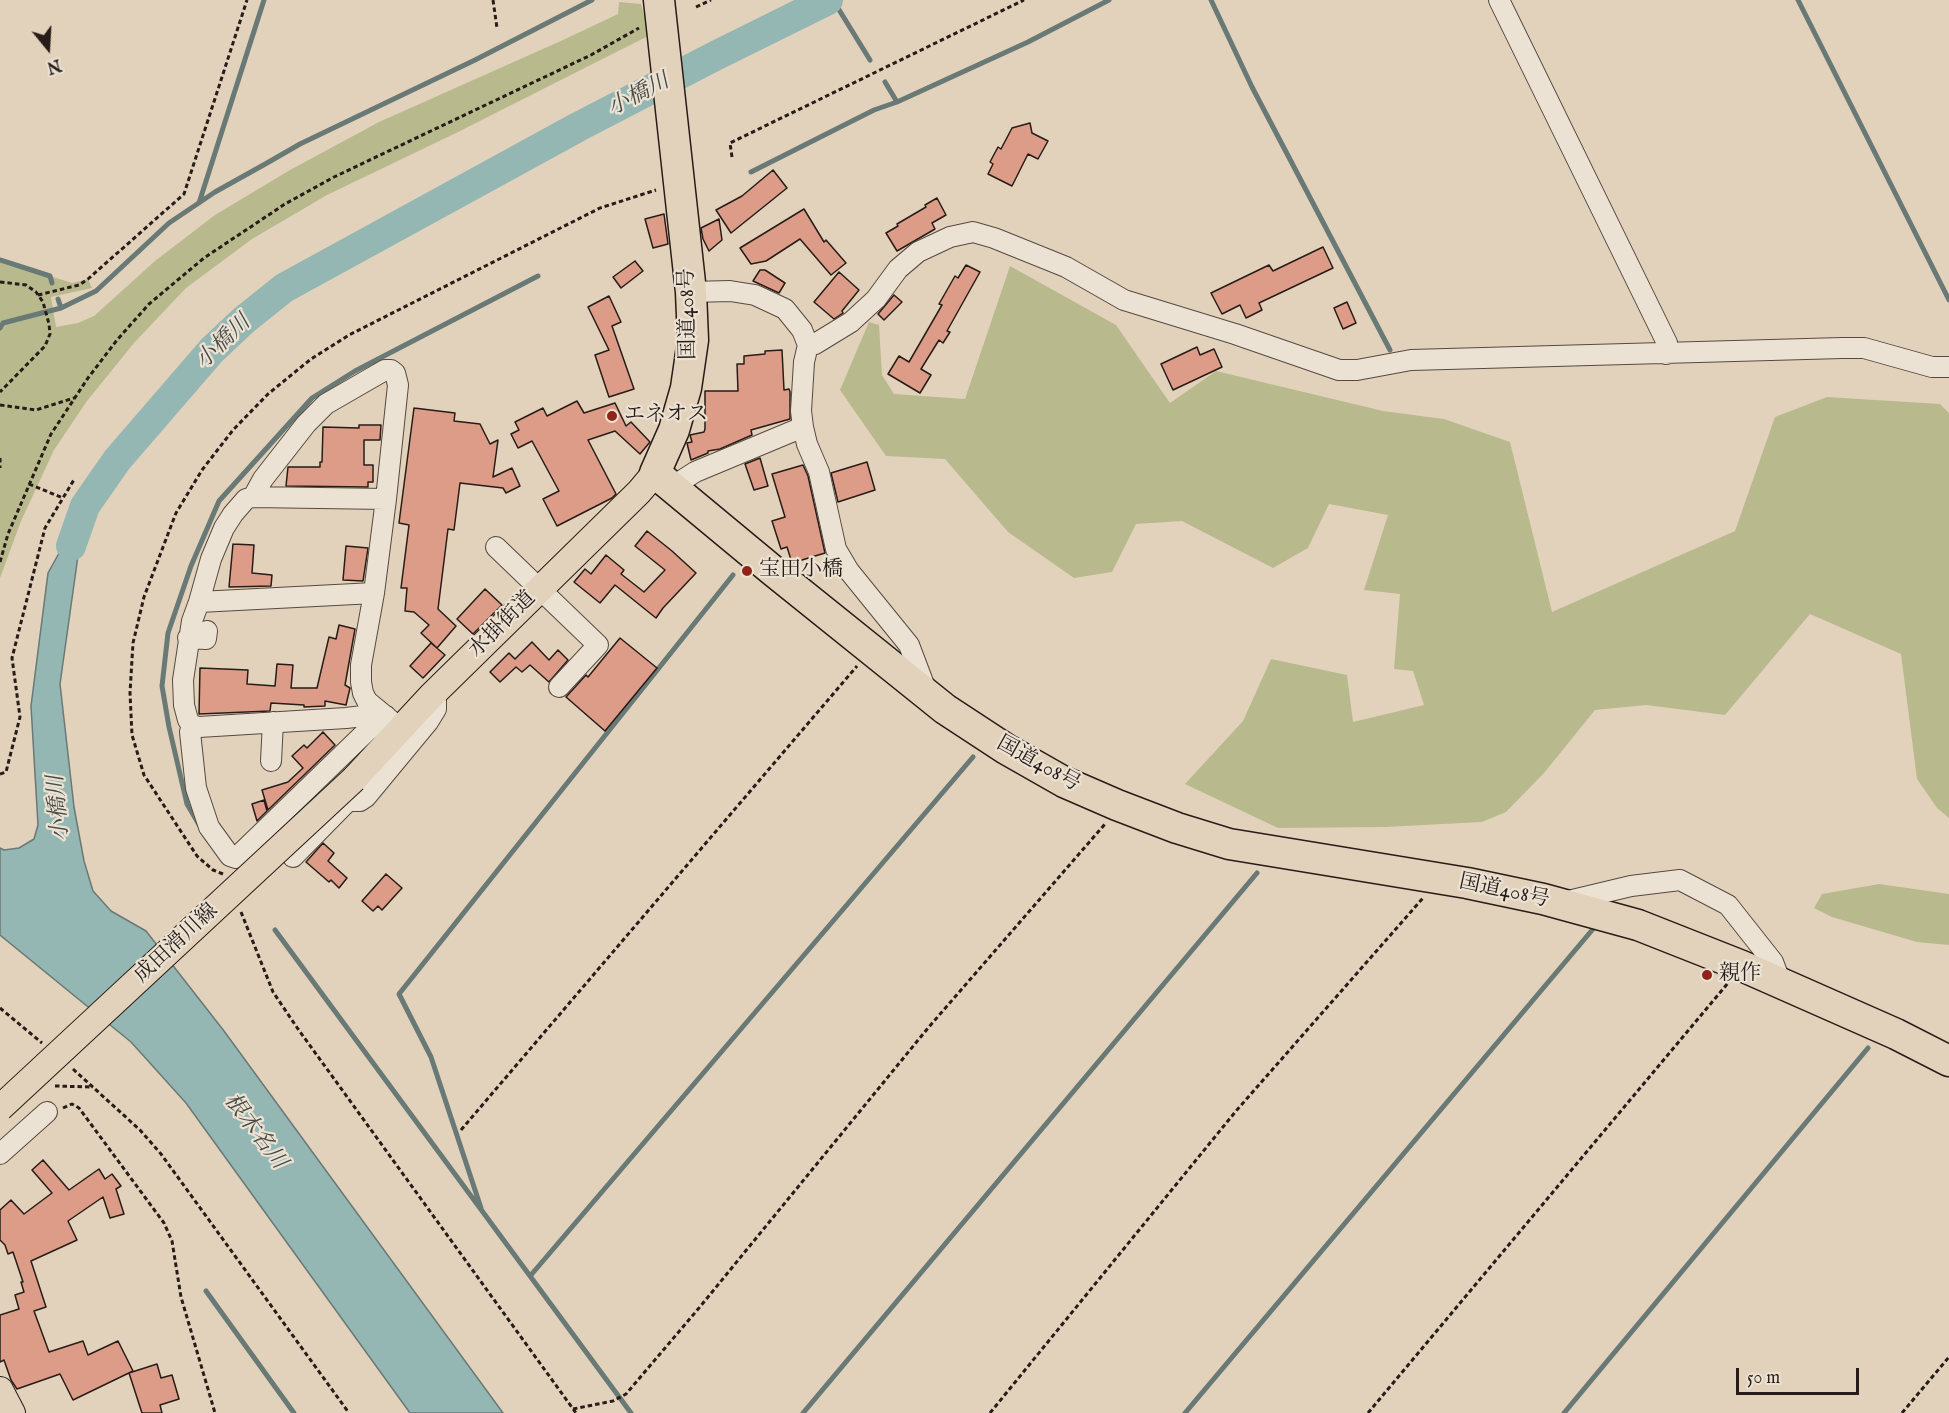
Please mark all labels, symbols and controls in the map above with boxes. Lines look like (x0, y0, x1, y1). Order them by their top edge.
north arrow (18, 18, 78, 78)
text: N (44, 53, 63, 77)
water label: 小橋川 (604, 69, 674, 123)
street label: 国道408号 (676, 268, 702, 360)
water label: 小橋川 (191, 311, 257, 375)
place label: エネオス (624, 403, 708, 429)
marker: エネオス (605, 409, 619, 423)
place label: 宝田小橋 (759, 558, 843, 584)
marker: 宝田小橋 (740, 564, 754, 578)
street label: 水掛街道 (464, 586, 542, 664)
street label: 国道408号 (992, 732, 1084, 798)
water label: 小橋川 (44, 774, 76, 842)
street label: 国道408号 (1456, 870, 1552, 914)
street label: 成田滑川線 (130, 899, 224, 989)
place label: 親作 (1719, 962, 1761, 988)
marker: 親作 (1700, 968, 1714, 982)
water label: 根木名川 (217, 1089, 291, 1175)
scale bar (1739, 1356, 1862, 1394)
text: 50 m (1747, 1367, 1780, 1390)

